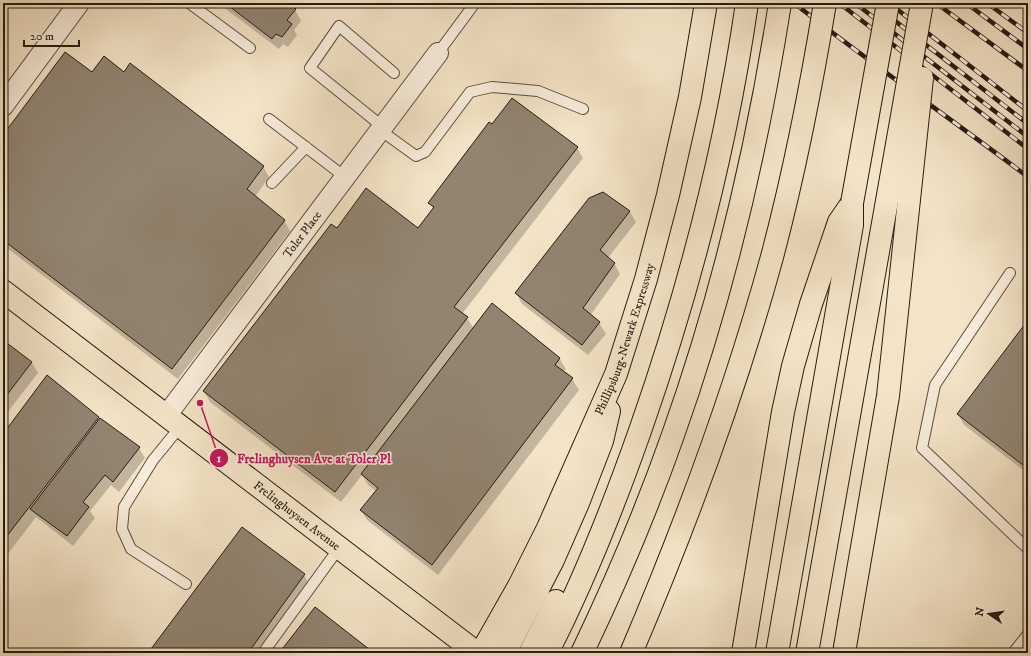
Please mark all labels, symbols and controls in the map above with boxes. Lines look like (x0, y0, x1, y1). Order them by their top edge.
scale bar (24, 22, 79, 48)
text: 20 m (30, 29, 54, 44)
street label: Toler Place (280, 208, 325, 261)
street label: Phillipsburg-Newark Expressway (592, 261, 658, 418)
callout: Frelinghuysen Ave at Toler Pl (209, 445, 399, 470)
text: 1 (217, 451, 222, 466)
text: Frelinghuysen Ave at Toler Pl (237, 451, 392, 468)
street label: Frelinghuysen Avenue (250, 478, 343, 554)
north arrow (969, 594, 1009, 634)
text: N (972, 606, 988, 618)

